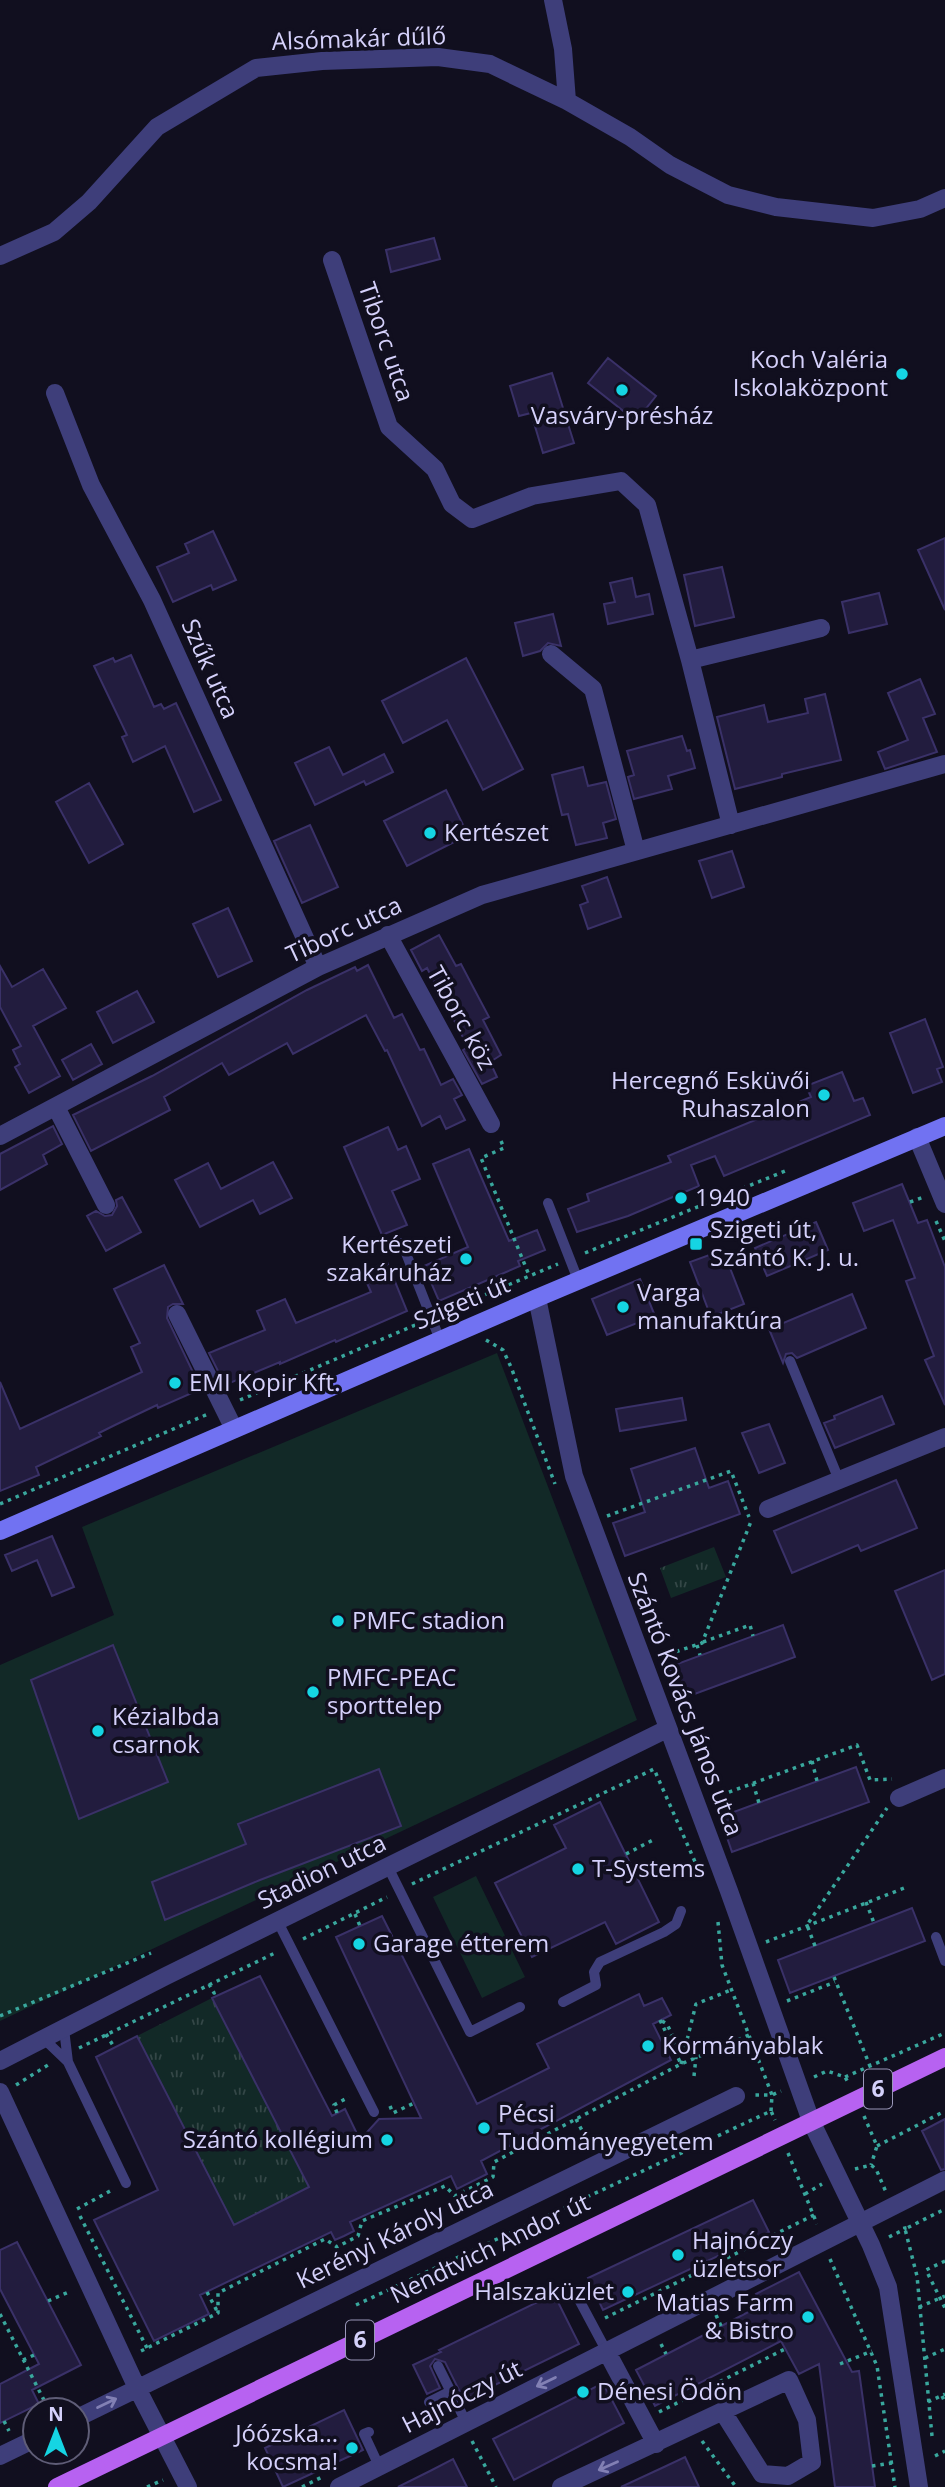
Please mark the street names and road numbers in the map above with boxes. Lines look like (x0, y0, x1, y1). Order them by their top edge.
street label: Alsómakár dűlő (271, 18, 447, 57)
street label: Tiborc utca (352, 277, 423, 406)
street label: Szűk utca (175, 613, 248, 724)
street label: Tiborc utca (280, 887, 407, 970)
street label: Tiborc köz (420, 959, 504, 1075)
street label: Szigeti út (408, 1267, 514, 1337)
street label: Szántó Kovács János utca (621, 1567, 752, 1840)
street label: Stadion utca (252, 1825, 391, 1916)
road number: 6 (864, 2070, 892, 2108)
street label: Kerényi Károly utca (290, 2172, 498, 2296)
street label: Nendtvich Andor út (384, 2185, 595, 2310)
road number: 6 (346, 2320, 374, 2360)
street label: Hajnóczy út (396, 2351, 527, 2440)

